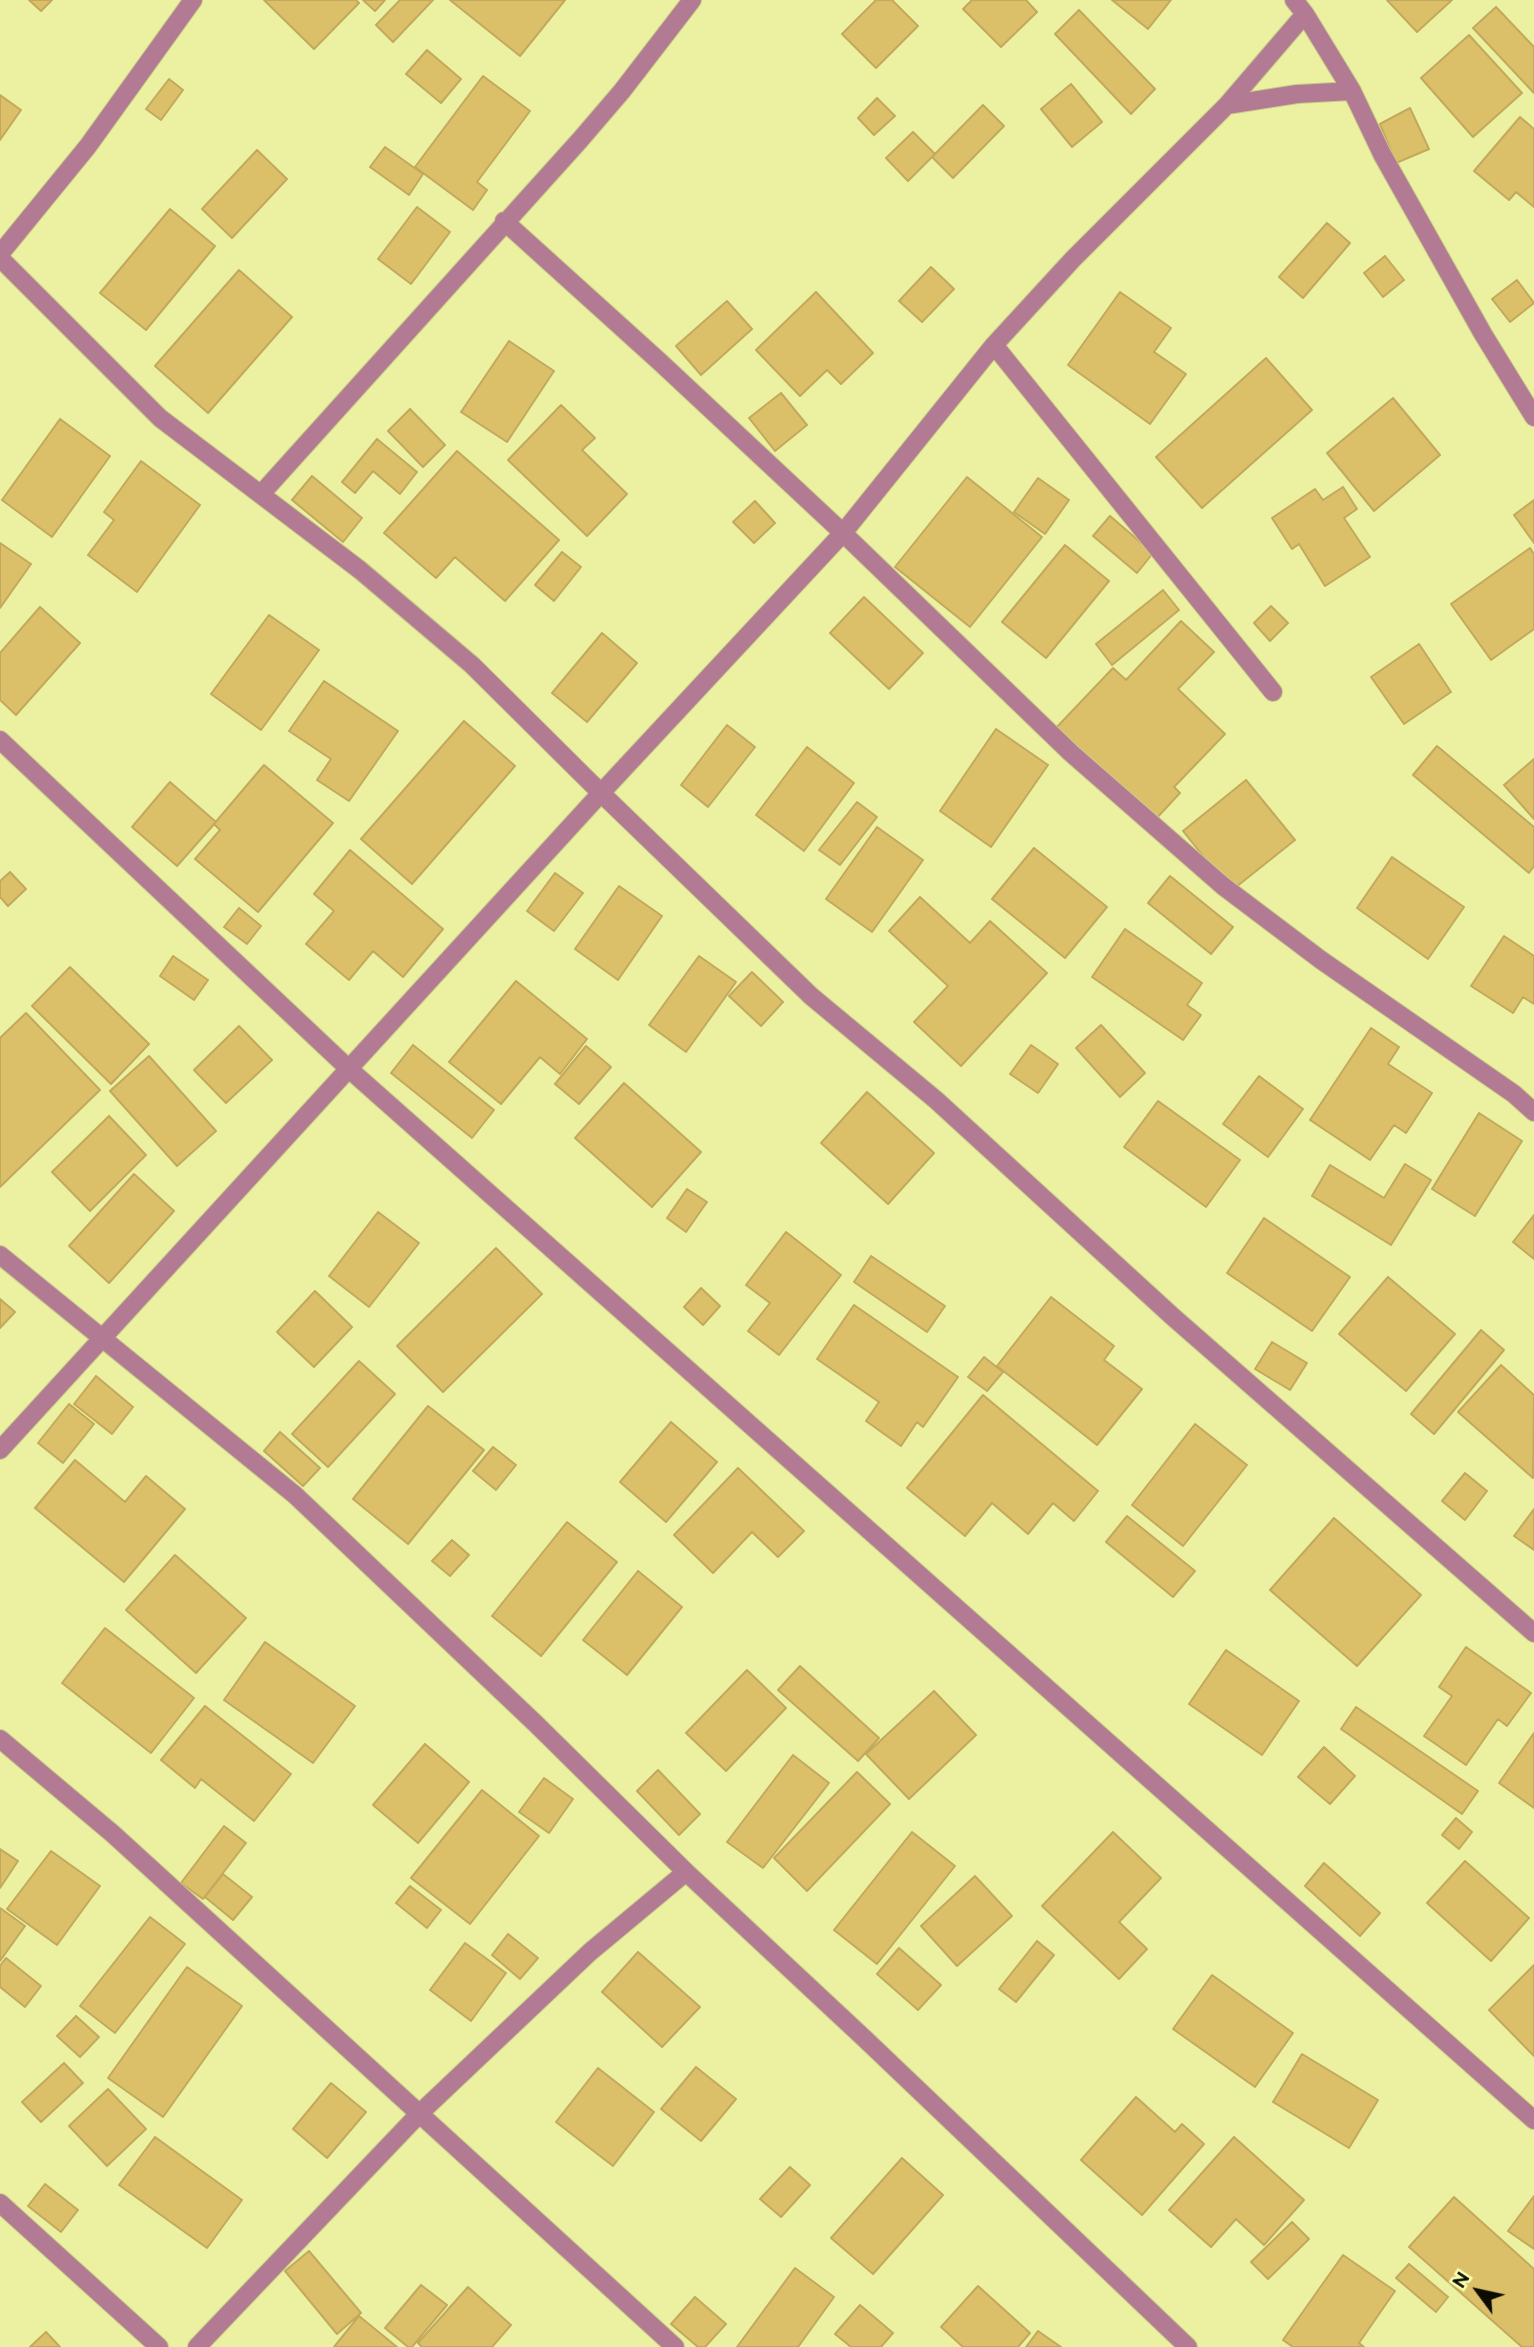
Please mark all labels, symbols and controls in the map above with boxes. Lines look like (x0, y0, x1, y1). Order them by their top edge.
north arrow (1443, 2256, 1513, 2326)
text: N (1447, 2267, 1474, 2292)

